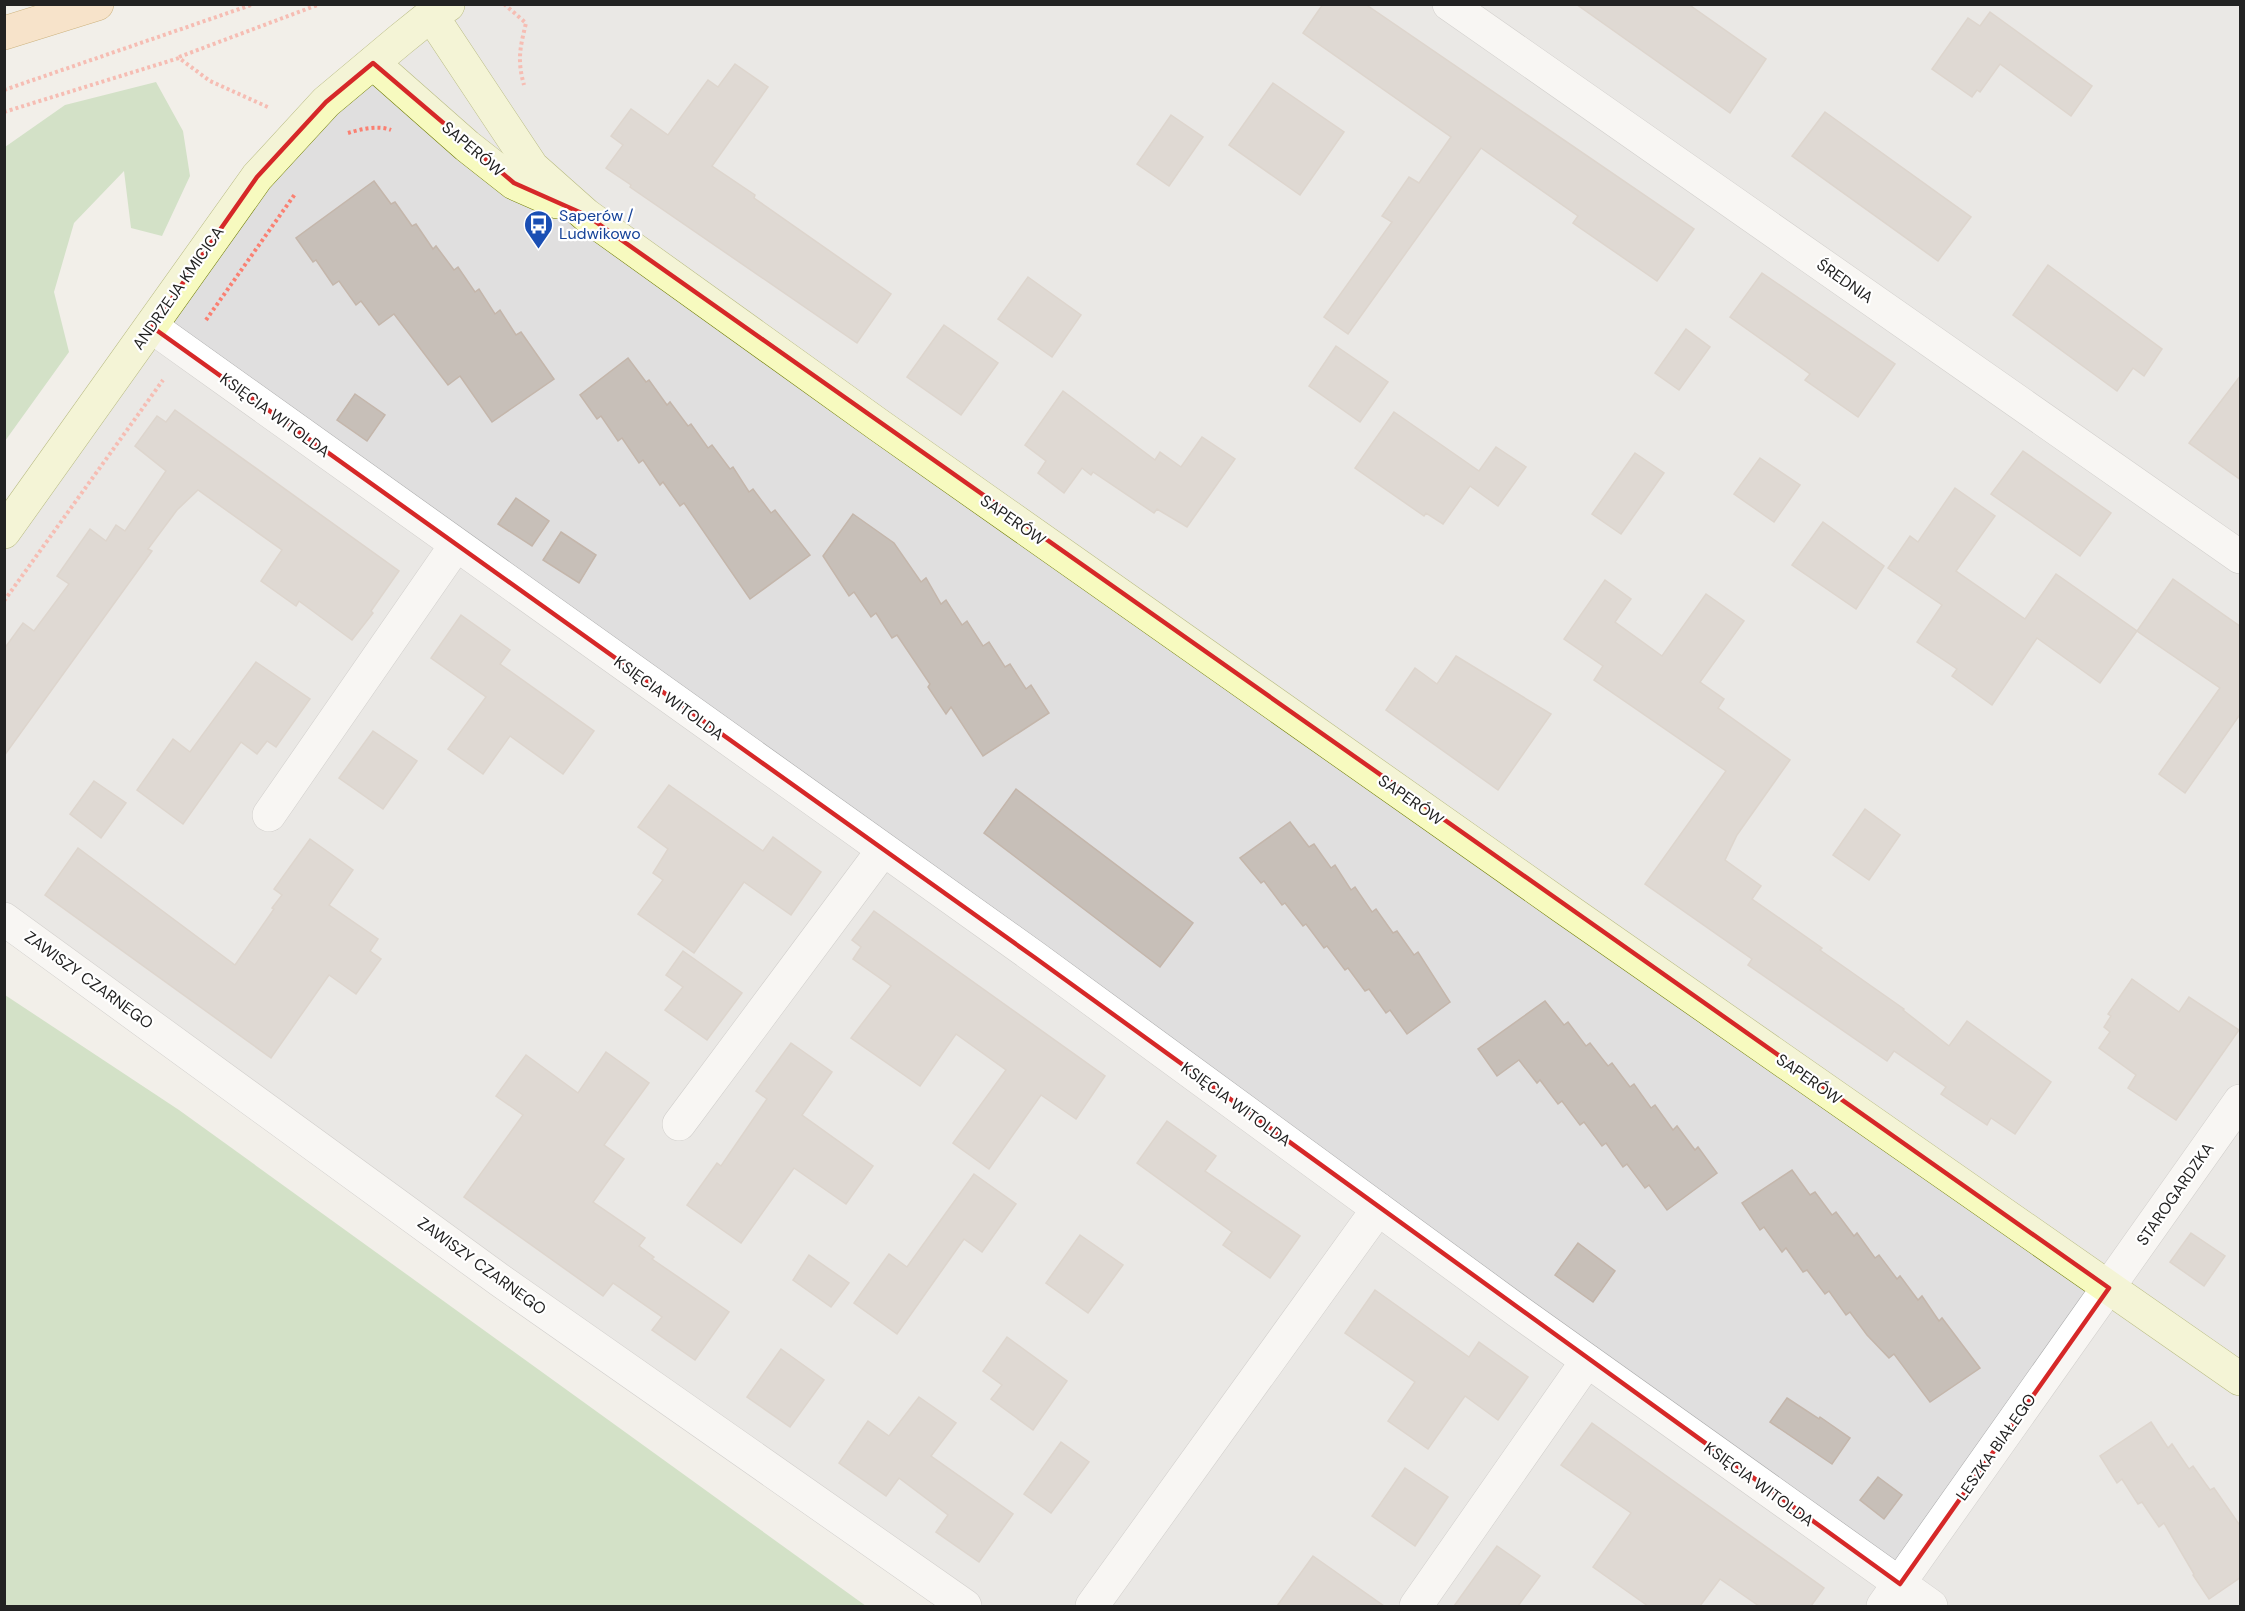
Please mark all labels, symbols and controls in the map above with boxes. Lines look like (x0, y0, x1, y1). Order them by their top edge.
street label: SAPERÓW (437, 117, 509, 182)
place label: Saperów / Ludwikowo (559, 205, 641, 244)
bus stop icon: Saperów / Ludwikowo (522, 208, 554, 250)
street label: ANDRZEJA KMICICA (128, 222, 229, 354)
street label: ŚREDNIA (1813, 254, 1878, 308)
street label: KSIĘCIA WITOLDA (216, 368, 334, 462)
street label: SAPERÓW (976, 490, 1050, 550)
street label: KSIĘCIA WITOLDA (610, 651, 728, 745)
street label: SAPERÓW (1374, 770, 1448, 830)
street label: ZAWISZY CZARNEGO (21, 926, 157, 1034)
street label: SAPERÓW (1772, 1049, 1846, 1109)
street label: KSIĘCIA WITOLDA (1177, 1057, 1295, 1151)
street label: STAROGARDZKA (2132, 1138, 2219, 1250)
street label: ZAWISZY CZARNEGO (414, 1212, 550, 1320)
street label: LESZKA BIAŁEGO (1951, 1389, 2041, 1505)
street label: KSIĘCIA WITOLDA (1700, 1437, 1818, 1531)

